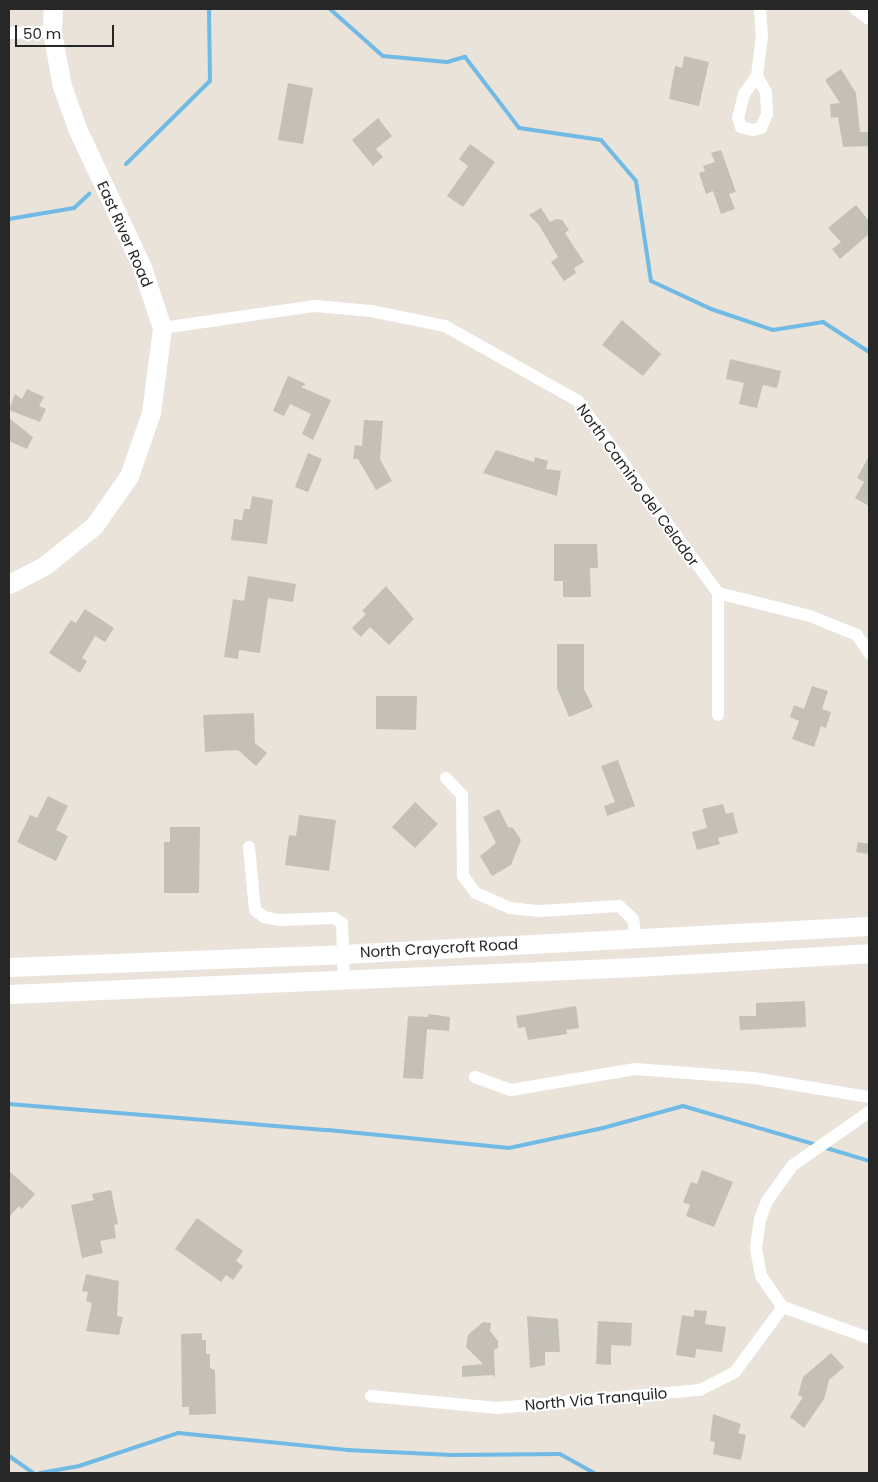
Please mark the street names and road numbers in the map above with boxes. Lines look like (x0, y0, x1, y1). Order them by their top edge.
street label: East River Road (94, 178, 156, 290)
street label: North Camino del Celador (573, 400, 703, 570)
street label: North Craycroft Road (360, 935, 518, 961)
street label: North Via Tranquilo (524, 1384, 668, 1414)

